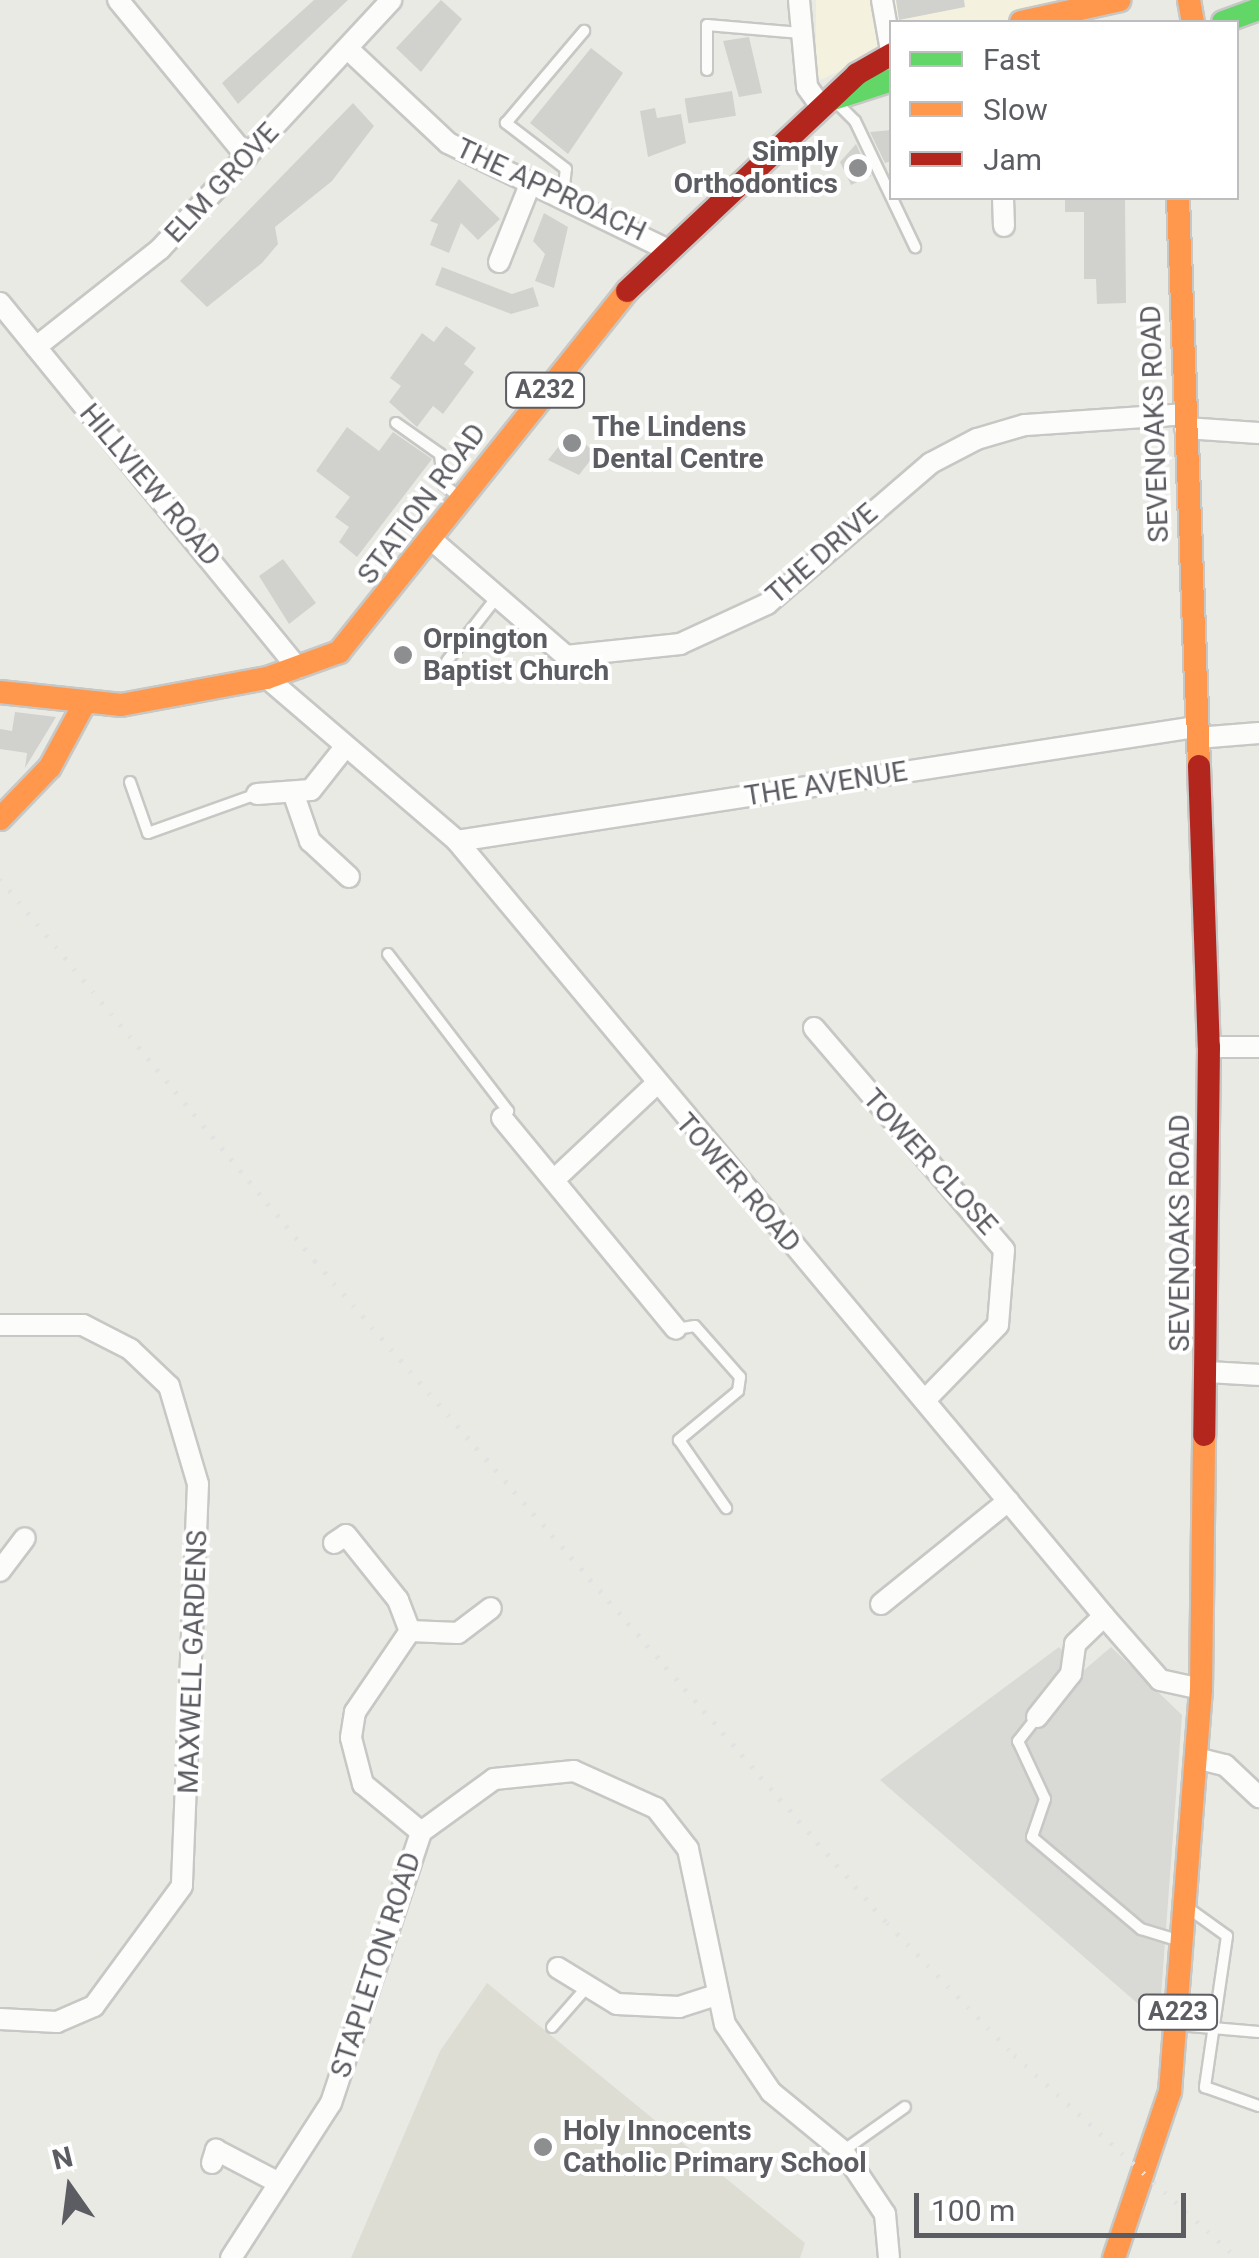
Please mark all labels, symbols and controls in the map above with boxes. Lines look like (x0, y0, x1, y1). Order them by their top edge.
legend (889, 20, 1239, 200)
text: Fast (983, 42, 1041, 77)
text: Slow (983, 92, 1048, 127)
street label: ELM GROVE (158, 116, 286, 250)
street label: THE APPROACH (451, 131, 651, 249)
place label: Simply Orthodontics (674, 135, 838, 201)
text: Jam (983, 142, 1042, 177)
marker: Simply Orthodontics (847, 157, 869, 179)
street label: SEVENOAKS ROAD (1134, 305, 1176, 543)
road number: A232 (505, 370, 585, 410)
street label: HILLVIEW ROAD (72, 397, 228, 573)
place label: The Lindens Dental Centre (592, 410, 764, 476)
street label: STATION ROAD (351, 417, 493, 591)
marker: The Lindens Dental Centre (561, 432, 583, 454)
street label: THE DRIVE (759, 497, 885, 611)
place label: Orpington Baptist Church (423, 622, 609, 688)
marker: Orpington Baptist Church (392, 644, 414, 666)
street label: THE AVENUE (742, 755, 910, 813)
street label: TOWER CLOSE (856, 1082, 1004, 1242)
street label: TOWER ROAD (668, 1107, 808, 1259)
street label: SEVENOAKS ROAD (1163, 1114, 1197, 1352)
street label: MAXWELL GARDENS (172, 1530, 214, 1794)
street label: STAPLETON ROAD (324, 1848, 428, 2082)
road number: A223 (1138, 1992, 1218, 2032)
place label: Holy Innocents Catholic Primary School (563, 2114, 867, 2180)
marker: Holy Innocents Catholic Primary School (532, 2136, 554, 2158)
north arrow (20, 2138, 120, 2238)
text: N (49, 2140, 76, 2177)
scale bar (919, 2173, 1192, 2235)
text: 100 m (931, 2193, 1015, 2228)

